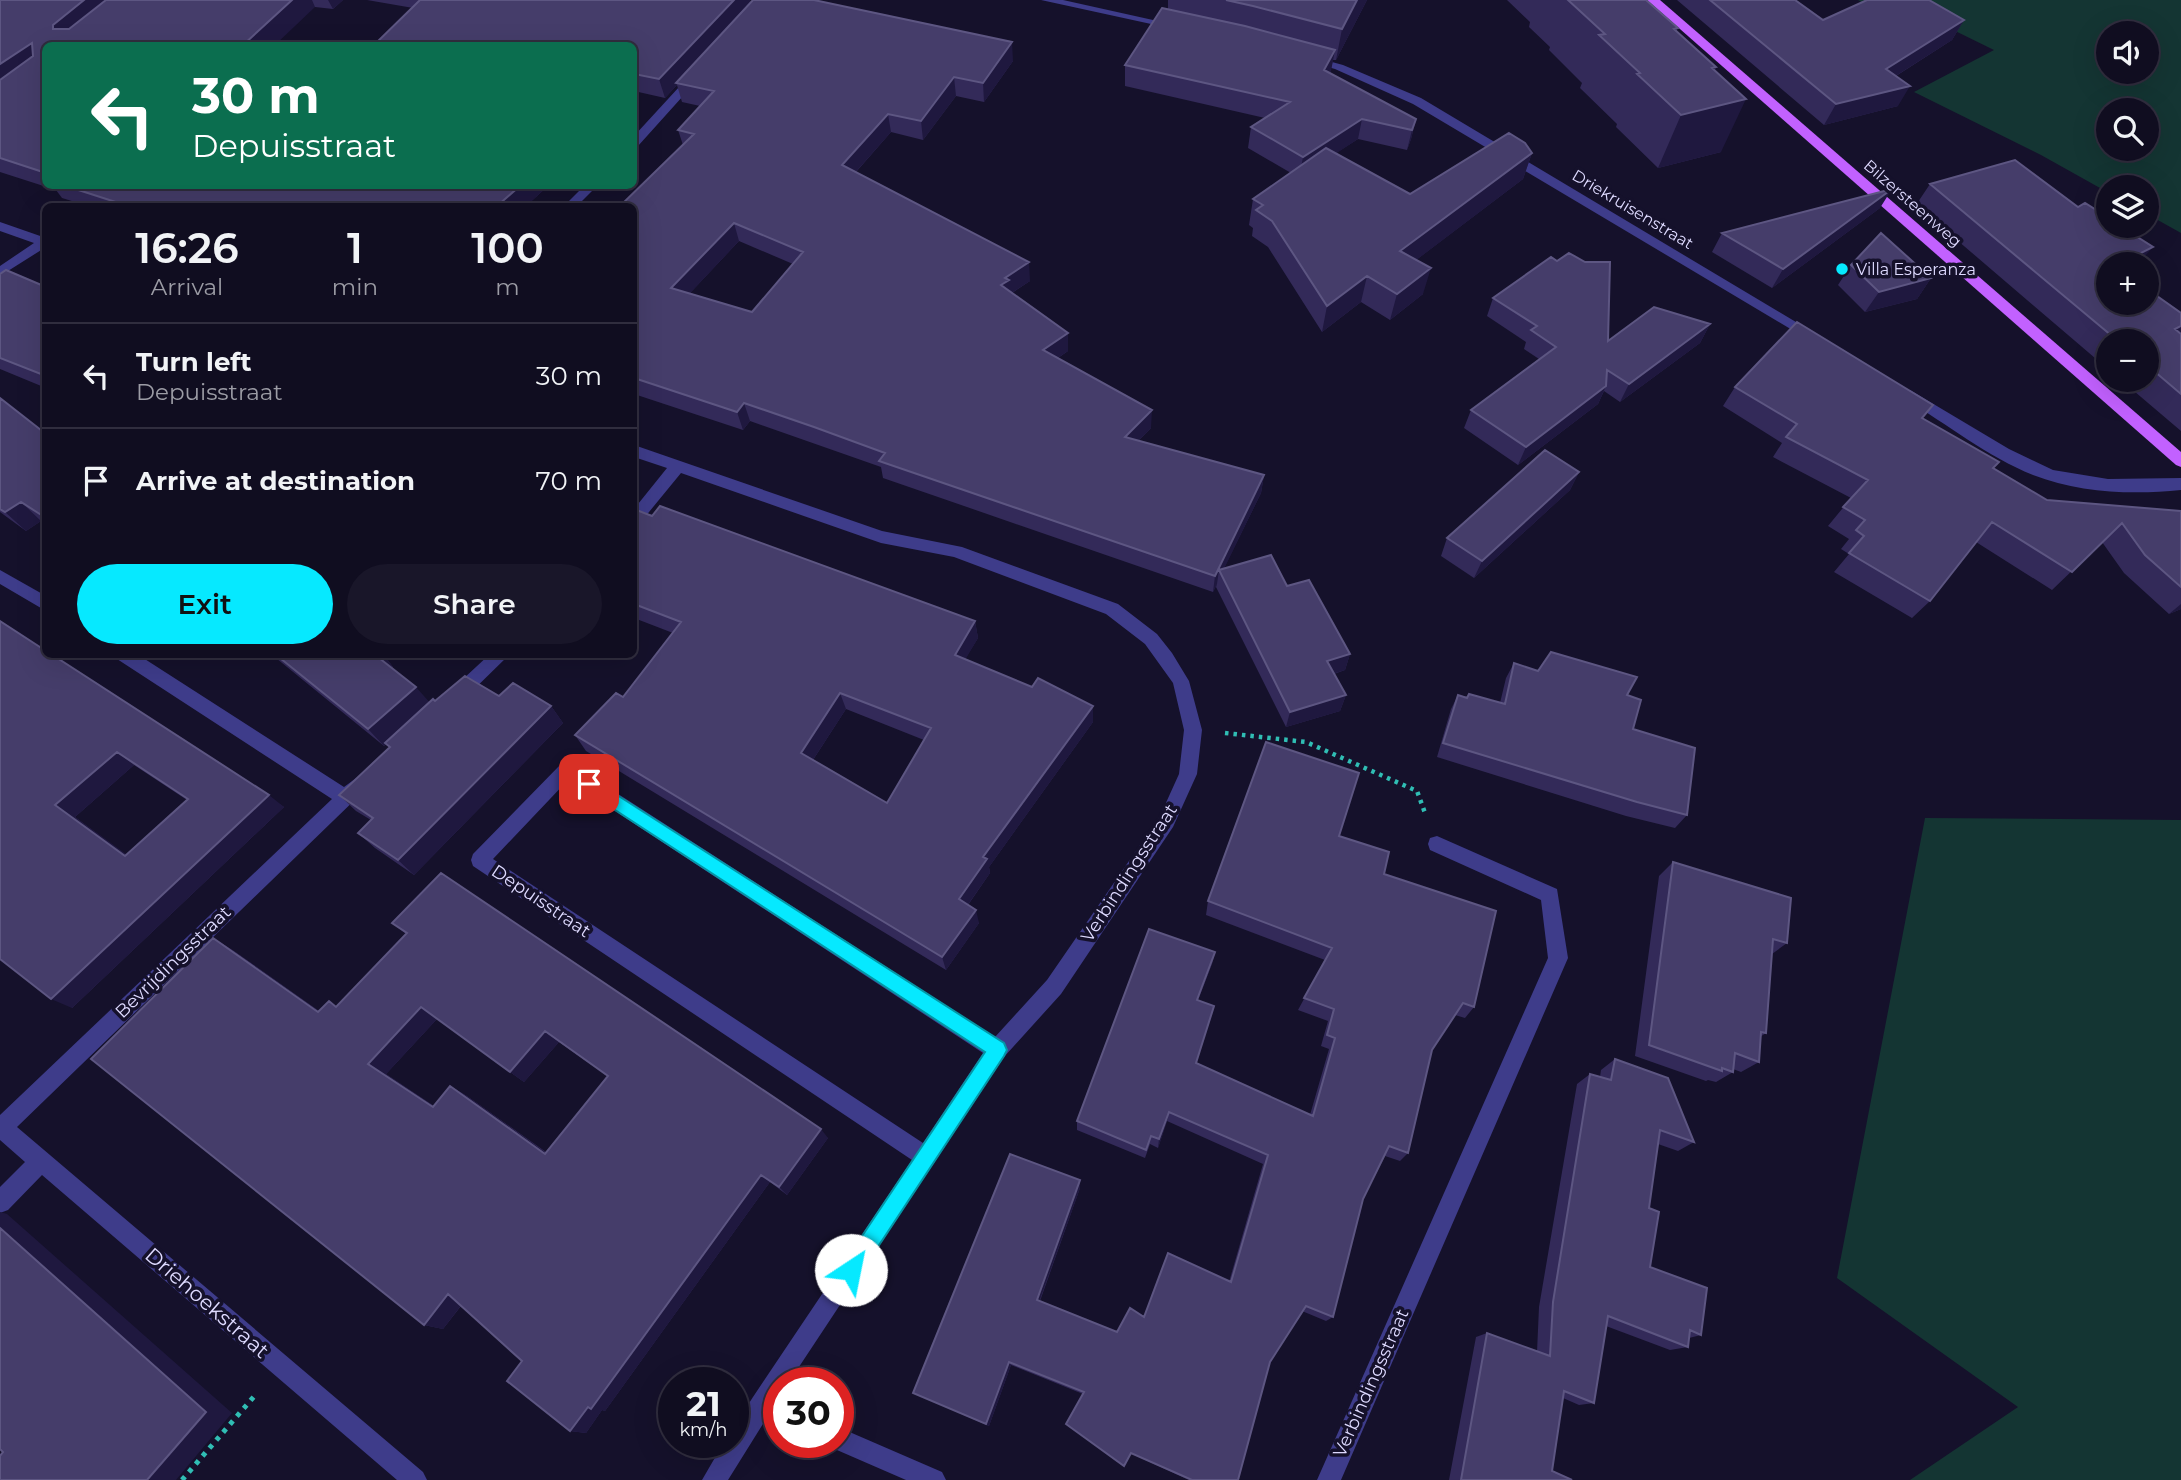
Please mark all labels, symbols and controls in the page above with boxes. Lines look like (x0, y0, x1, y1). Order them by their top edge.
map controls (2096, 21, 2159, 392)
button: sound (2096, 21, 2159, 84)
text: 30 m (192, 66, 320, 125)
icon: left (77, 70, 168, 161)
button: search (2096, 98, 2159, 161)
text: Depuisstraat (192, 126, 396, 165)
street label: Bilzersteenweg (1860, 156, 1965, 251)
street label: Driekruisenstraat (1569, 166, 1697, 253)
button: layers (2096, 175, 2159, 238)
text: 16:26 (135, 222, 239, 274)
text: 1 (347, 222, 363, 274)
text: 100 (471, 222, 544, 274)
button: + (2096, 252, 2159, 315)
place label: Villa Esperanza (1856, 260, 1976, 279)
marker: Villa Esperanza (1834, 261, 1850, 277)
text: Arrival (151, 273, 223, 301)
text: min (332, 273, 378, 301)
text: m (495, 273, 520, 301)
button: − (2096, 329, 2159, 392)
text: Turn left (136, 346, 252, 378)
icon: left (77, 357, 115, 395)
text: 30 m (536, 360, 602, 392)
text: Depuisstraat (136, 378, 283, 406)
icon: arrive (77, 462, 115, 500)
text: Arrive at destination (136, 465, 415, 497)
text: 70 m (536, 465, 602, 497)
button: Exit (77, 564, 333, 644)
button: Share (347, 564, 602, 644)
pin (559, 754, 619, 814)
icon: arrive (570, 765, 608, 803)
street label: Verbindingsstraat (1076, 800, 1182, 946)
street label: Depuisstraat (487, 860, 595, 942)
street label: Bevrijdingsstraat (111, 901, 235, 1023)
position arrow (814, 1233, 888, 1307)
street label: Driehoekstraat (140, 1242, 274, 1363)
street label: Verbindingsstraat (1328, 1305, 1414, 1461)
speed limit sign: 30 (763, 1367, 854, 1458)
text: 21 (686, 1382, 721, 1425)
text: km/h (679, 1419, 728, 1441)

